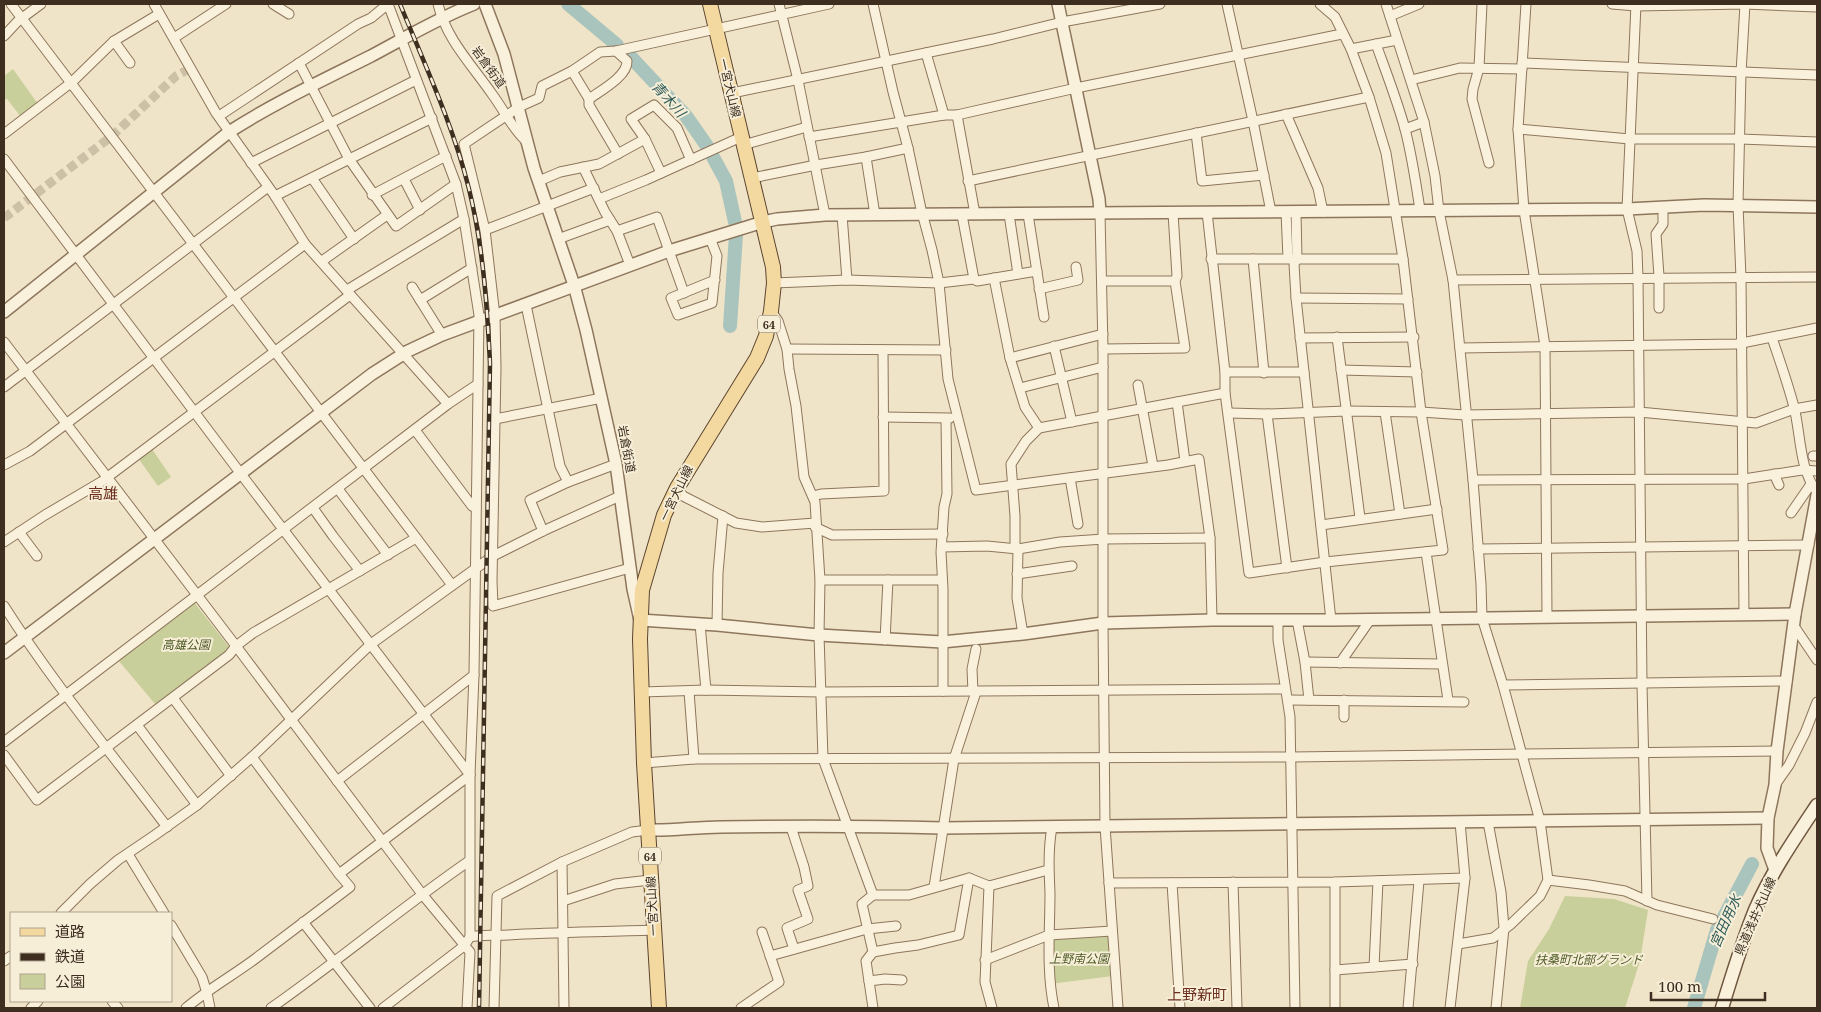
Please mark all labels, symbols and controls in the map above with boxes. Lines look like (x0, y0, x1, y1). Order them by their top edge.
street label: 岩倉街道 (468, 43, 510, 91)
street label: 一宮犬山線 (715, 57, 745, 119)
water label: 青木川 (648, 77, 691, 122)
road number: 64 (758, 316, 780, 332)
street label: 岩倉街道 (614, 424, 640, 474)
street label: 一宮犬山線 (655, 462, 697, 524)
district label: 高雄 (88, 483, 118, 503)
park label: 高雄公園 (162, 636, 212, 653)
road number: 64 (639, 848, 661, 864)
street label: 県道浅井犬山線 (1730, 874, 1780, 958)
street label: 一宮犬山線 (642, 876, 662, 936)
water label: 宮田用水 (1705, 890, 1746, 950)
legend (10, 912, 172, 1002)
text: 道路 (55, 921, 85, 941)
text: 鉄道 (55, 946, 85, 966)
park label: 上野南公園 (1049, 950, 1111, 967)
park label: 扶桑町北部グランド (1535, 951, 1644, 968)
scale bar (1651, 970, 1765, 1002)
text: 公園 (55, 971, 85, 991)
text: 100 m (1658, 976, 1701, 996)
district label: 上野新町 (1167, 984, 1227, 1004)

